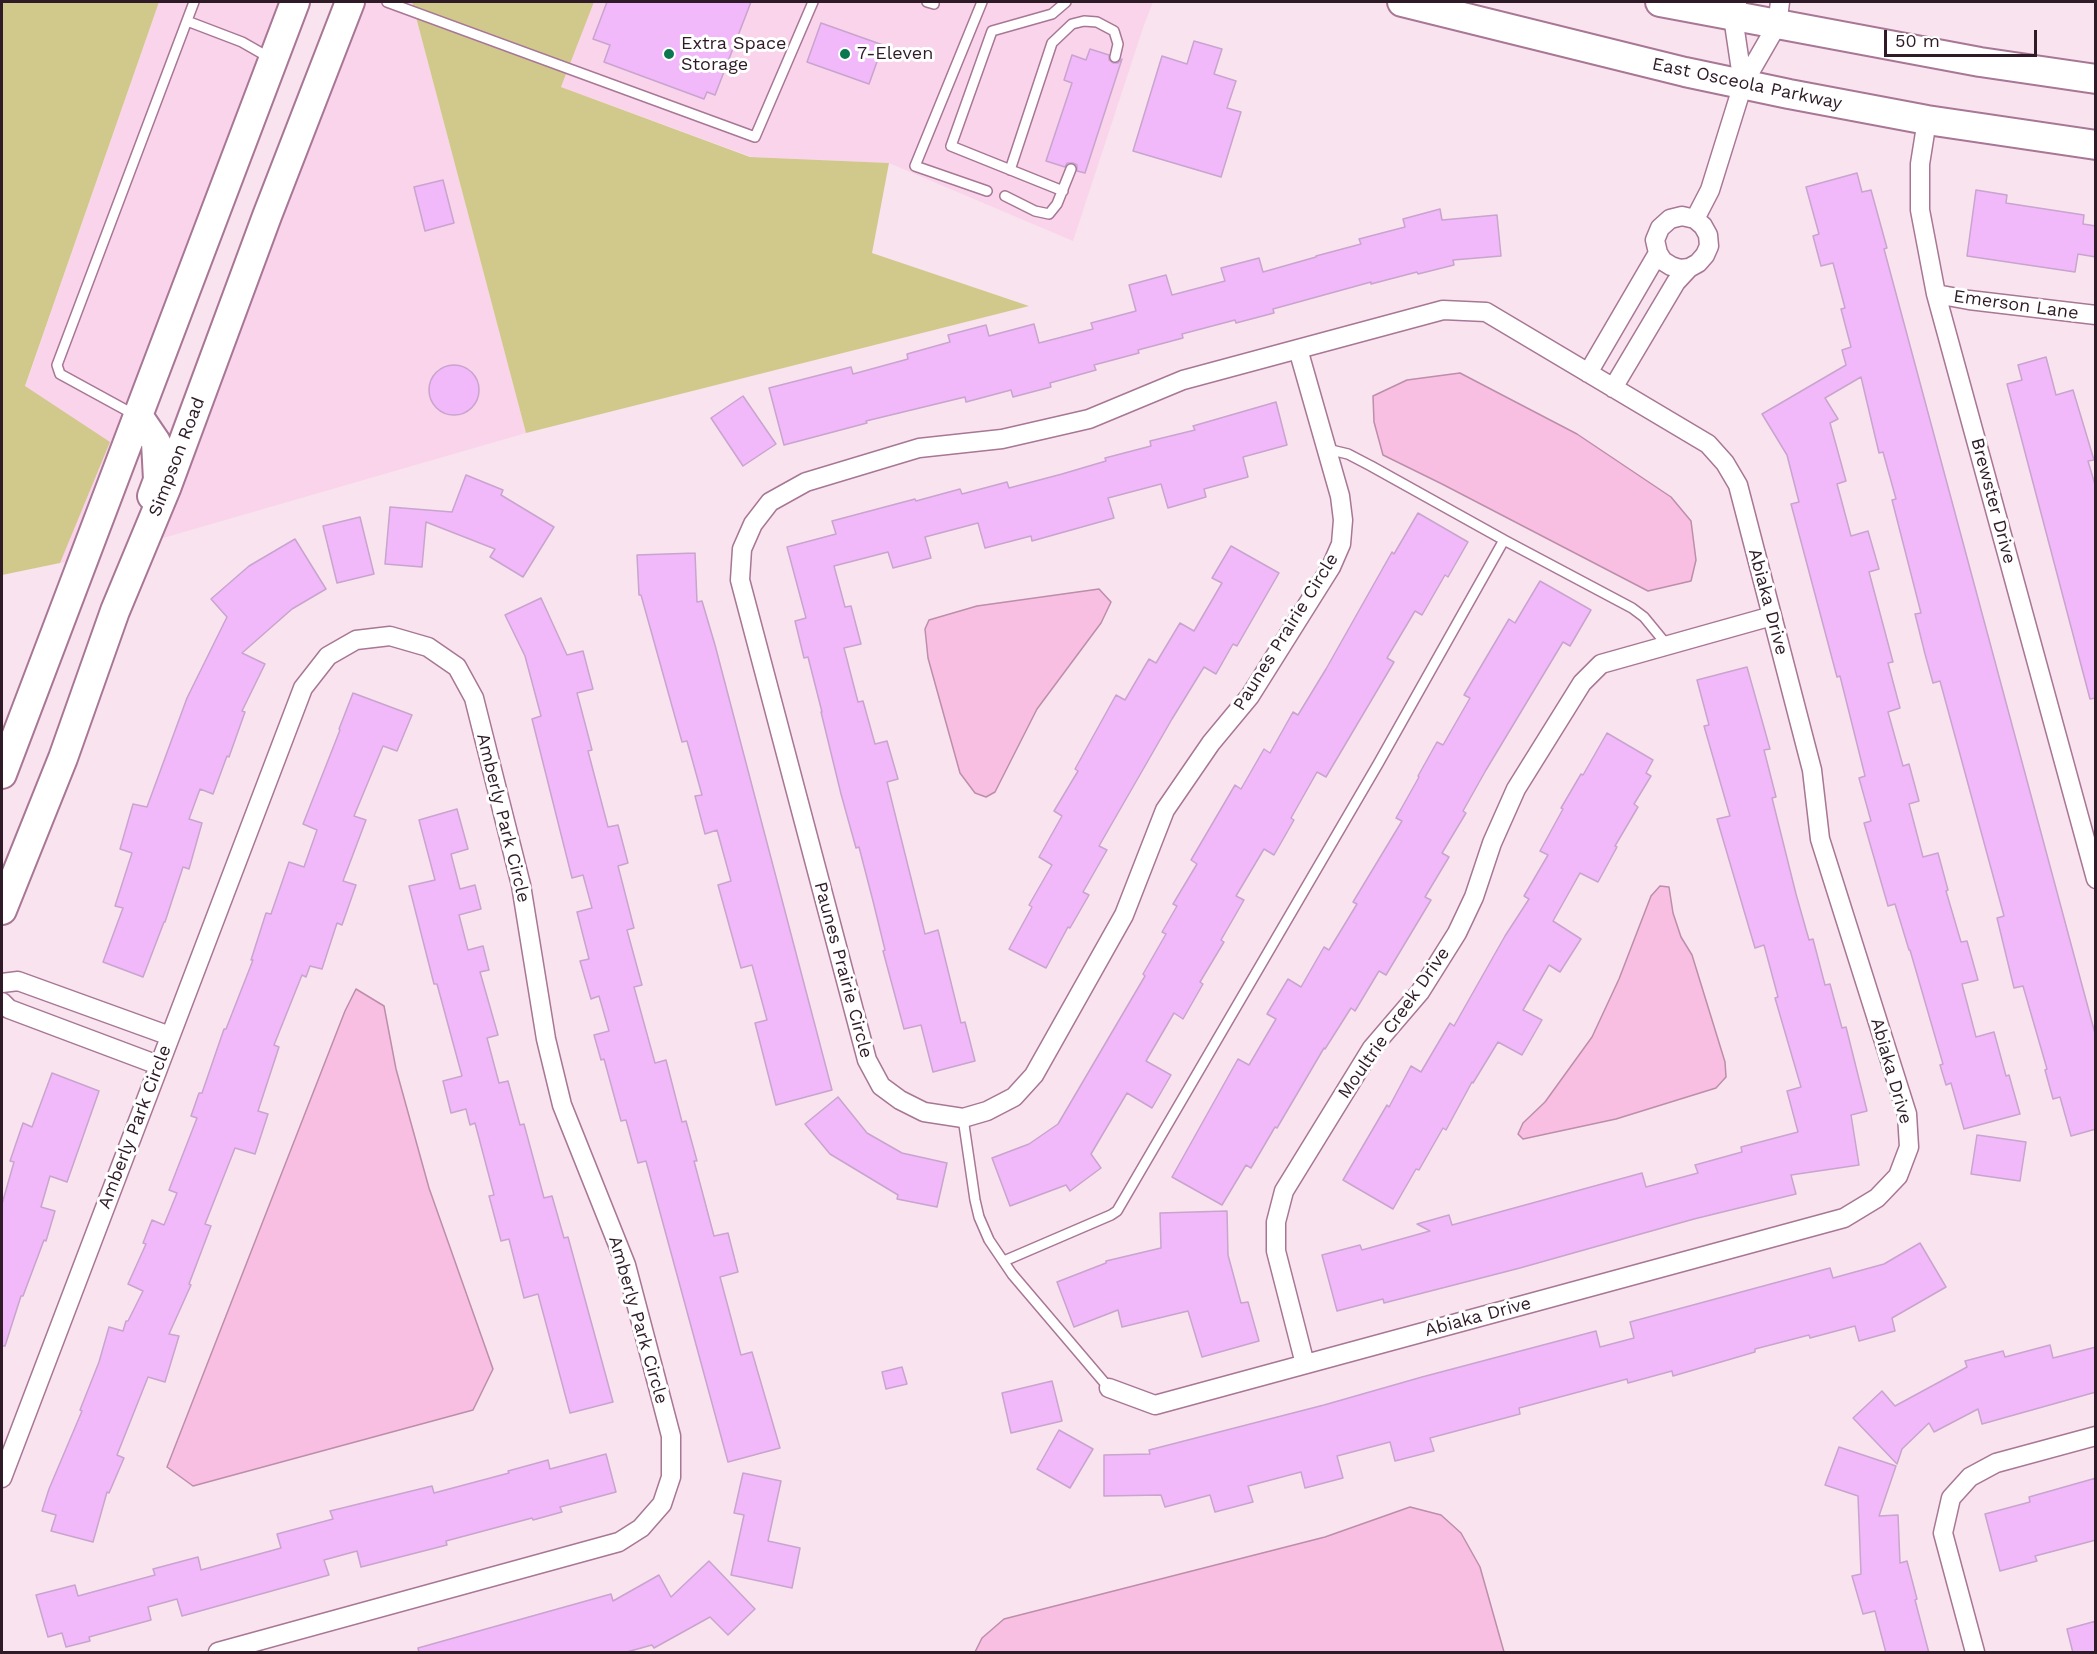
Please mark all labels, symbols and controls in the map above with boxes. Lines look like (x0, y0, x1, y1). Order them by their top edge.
scale bar (1887, 18, 2040, 56)
text: 50 m (1895, 30, 1940, 51)
place label: Extra Space Storage (681, 33, 786, 76)
place label: 7-Eleven (857, 43, 933, 65)
marker: Extra Space Storage (662, 47, 676, 61)
marker: 7-Eleven (838, 47, 852, 61)
street label: East Osceola Parkway (1650, 53, 1844, 115)
street label: Emerson Lane (1952, 286, 2080, 324)
street label: Simpson Road (144, 394, 210, 520)
street label: Brewster Drive (1966, 436, 2020, 566)
street label: Abiaka Drive (1743, 546, 1793, 658)
street label: Paunes Prairie Circle (1229, 549, 1343, 715)
street label: Amberly Park Circle (472, 731, 534, 905)
street label: Paunes Prairie Circle (809, 880, 877, 1060)
street label: Moultrie Creek Drive (1334, 943, 1454, 1103)
street label: Abiaka Drive (1866, 1016, 1916, 1126)
street label: Amberly Park Circle (94, 1042, 176, 1212)
street label: Amberly Park Circle (604, 1234, 672, 1406)
street label: Abiaka Drive (1422, 1292, 1534, 1342)

